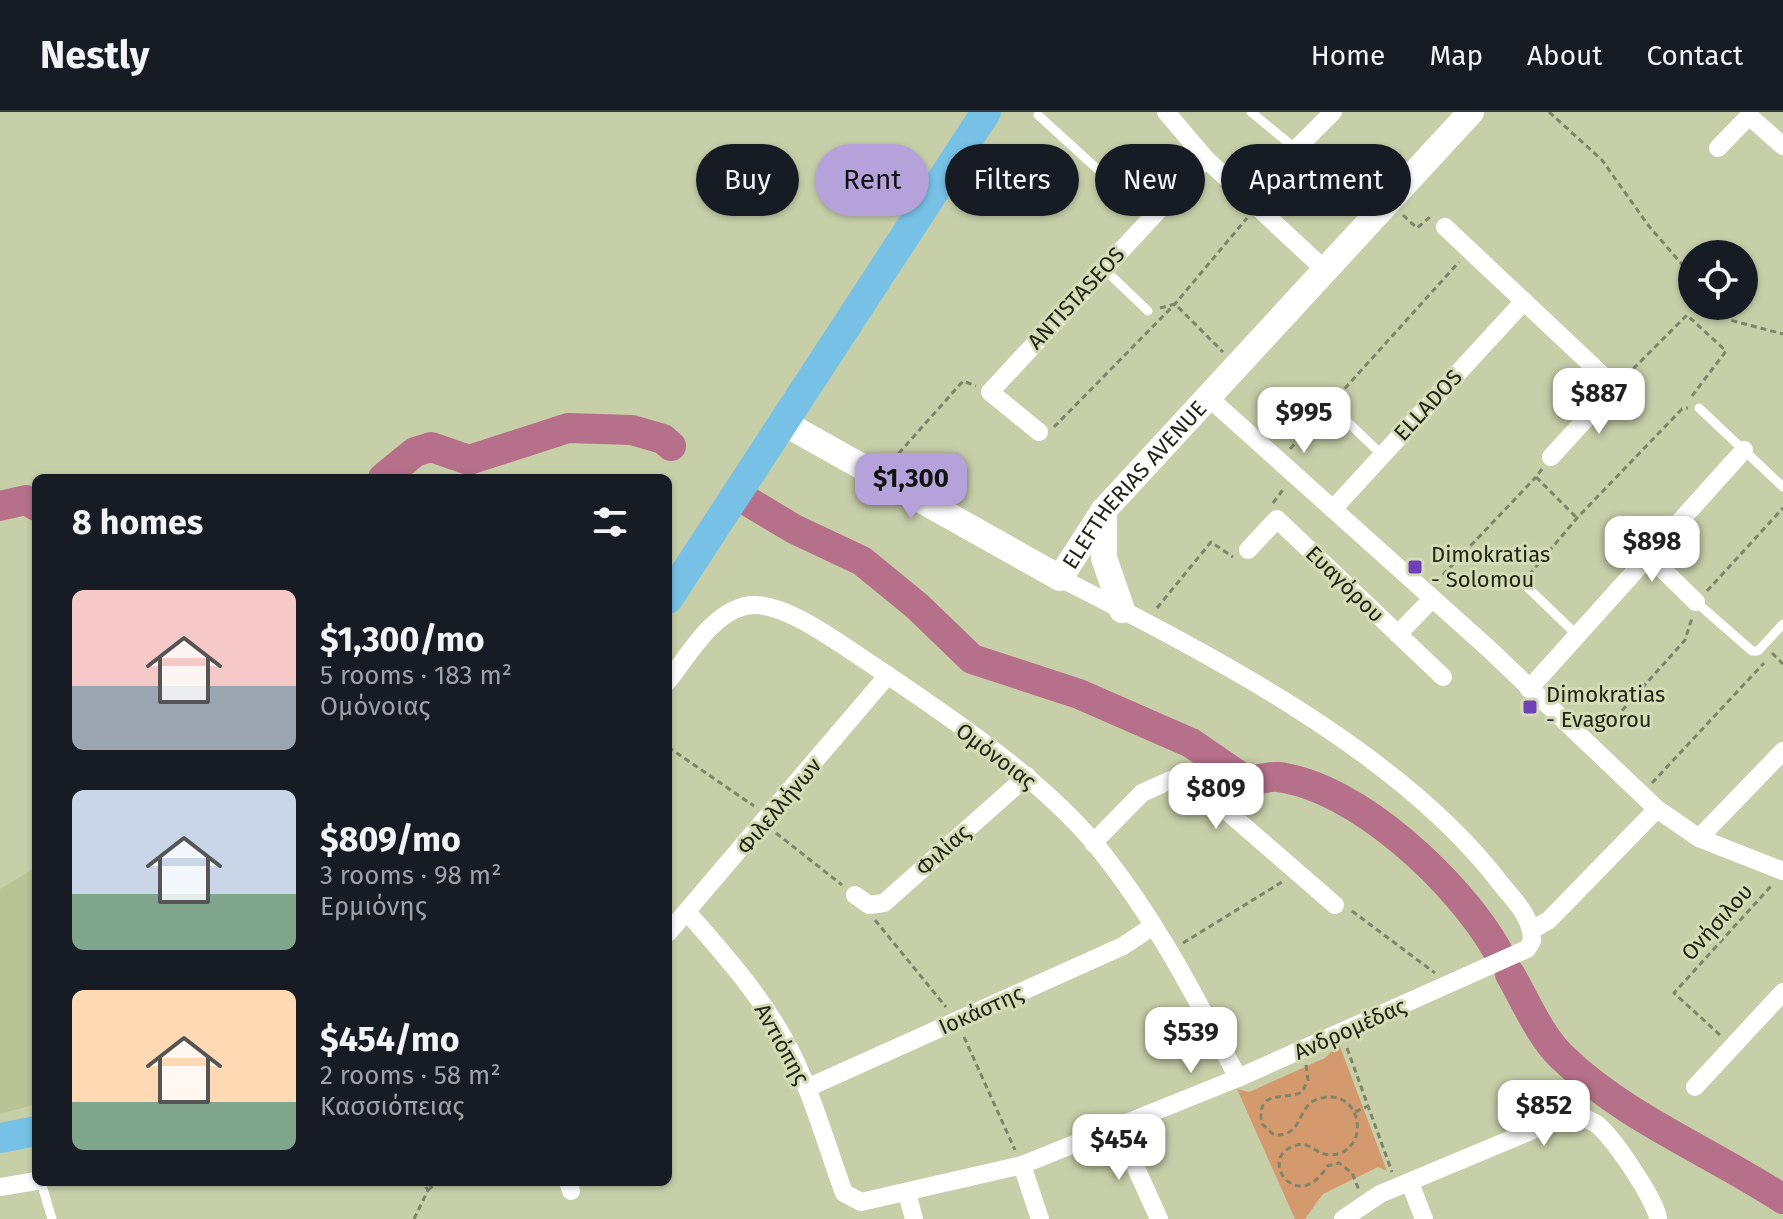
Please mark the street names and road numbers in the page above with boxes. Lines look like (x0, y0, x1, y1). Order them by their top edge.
street label: ANTISTASEOS (1022, 241, 1130, 355)
street label: ELLADOS (1388, 364, 1468, 446)
street label: ELEFTHERIAS AVENUE (1056, 395, 1212, 574)
street label: Ευαγόρου (1300, 540, 1390, 628)
street label: Ομόνοιας (951, 717, 1041, 795)
street label: Φιλελλήνων (731, 752, 827, 860)
street label: Φιλίας (910, 819, 976, 881)
street label: Ονήσιλου (1676, 878, 1758, 966)
street label: Ιοκάστης (934, 979, 1028, 1041)
street label: Ανδρομέδας (1290, 992, 1410, 1066)
street label: Αντιόπης (749, 999, 815, 1089)

